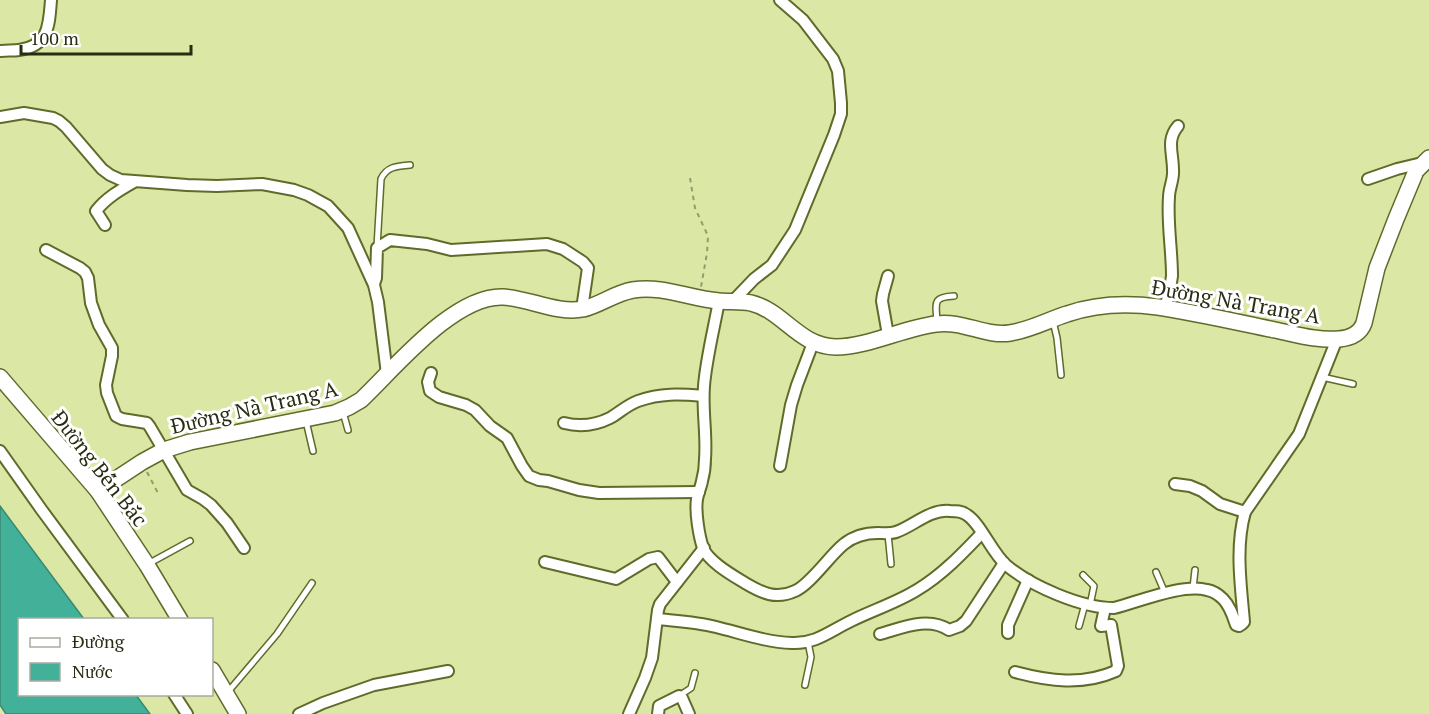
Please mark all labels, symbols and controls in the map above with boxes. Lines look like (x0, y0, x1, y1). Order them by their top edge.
scale bar (21, 18, 190, 56)
text: 100 m (30, 26, 79, 50)
street label: Đường Nà Trang A (1150, 272, 1323, 330)
street label: Đường Nà Trang A (168, 374, 341, 440)
street label: Đường Bến Bắc (46, 404, 154, 532)
legend (18, 618, 213, 696)
text: Đường (72, 629, 125, 653)
text: Nước (72, 659, 113, 683)

